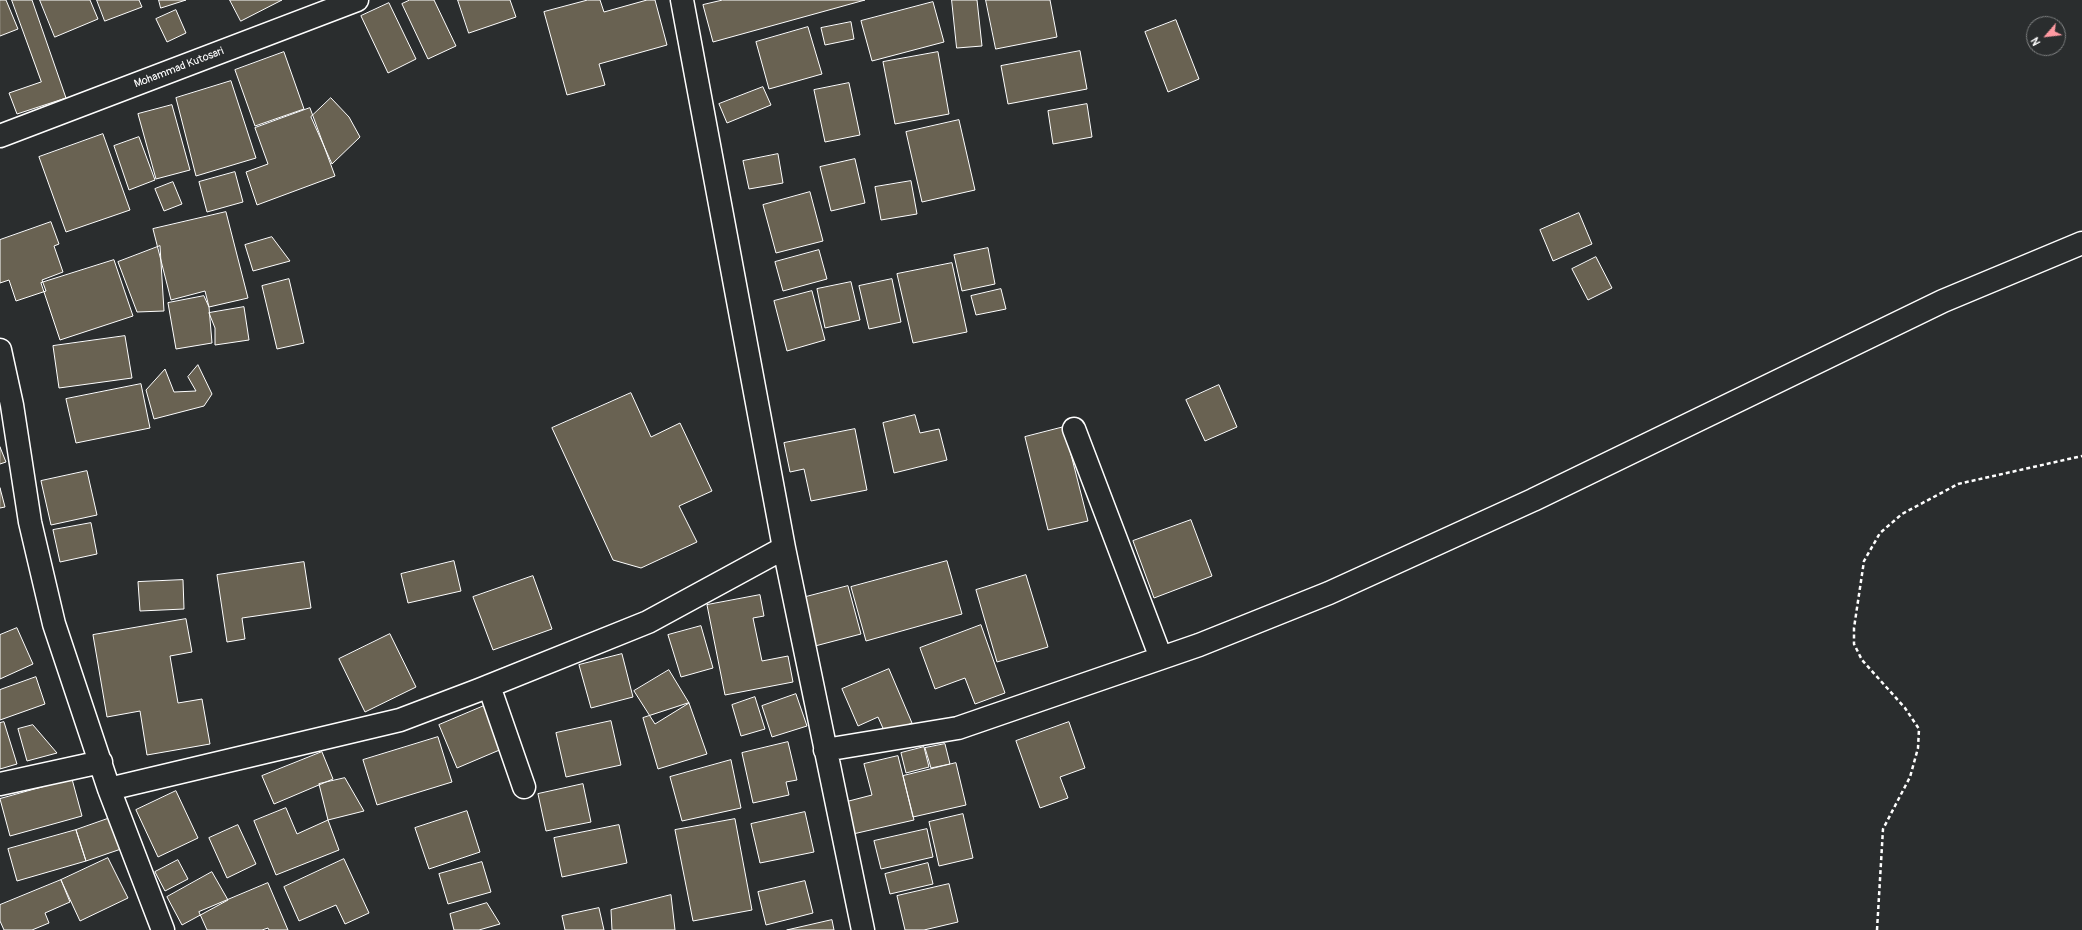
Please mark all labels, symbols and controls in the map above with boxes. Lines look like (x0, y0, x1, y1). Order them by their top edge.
north arrow (2026, 16, 2066, 56)
text: N (2028, 35, 2043, 48)
street label: Mohammad Kutosari (132, 45, 226, 91)

